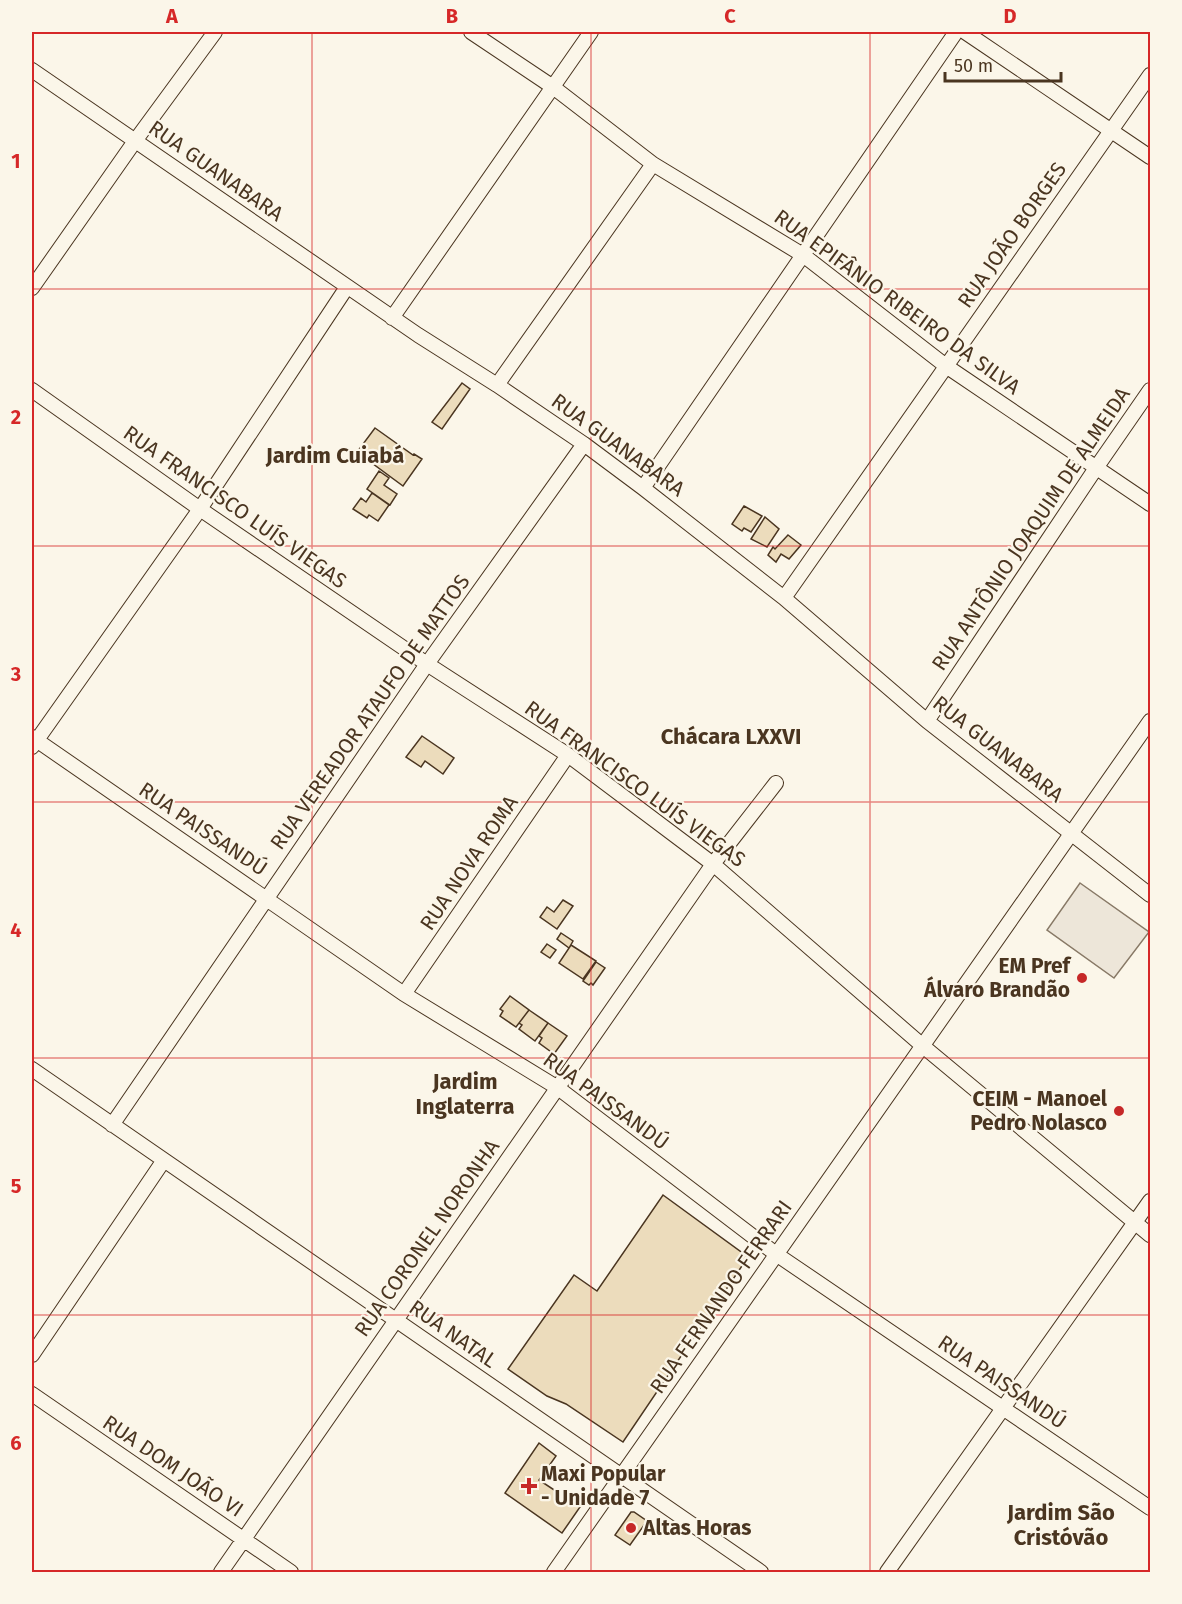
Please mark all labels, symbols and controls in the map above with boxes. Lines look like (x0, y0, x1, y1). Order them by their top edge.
text: A (165, 4, 179, 28)
text: B (446, 4, 458, 28)
text: C (724, 4, 736, 28)
text: D (1003, 4, 1017, 28)
scale bar (945, 45, 1060, 83)
text: 50 m (954, 55, 993, 77)
street label: RUA GUANABARA (144, 115, 288, 227)
text: 1 (11, 149, 21, 173)
street label: RUA JOÃO BORGES (952, 157, 1072, 313)
street label: RUA EPIFÂNIO RIBEIRO DA SILVA (769, 204, 1025, 400)
street label: RUA ANTÔNIO JOAQUIM DE ALMEIDA (926, 382, 1136, 676)
street label: RUA GUANABARA (546, 388, 690, 502)
text: 2 (11, 405, 21, 429)
street label: RUA FRANCISCO LUÍS VIEGAS (118, 420, 352, 594)
district label: Jardim Cuiabá (265, 442, 404, 469)
street label: RUA VEREADOR ATAUFO DE MATTOS (265, 569, 475, 855)
text: 3 (10, 662, 21, 686)
street label: RUA GUANABARA (927, 690, 1069, 808)
street label: RUA FRANCISCO LUÍS VIEGAS (519, 695, 751, 873)
district label: Chácara LXXVI (661, 723, 801, 750)
street label: RUA PAISSANDÚ (134, 776, 272, 882)
street label: RUA NOVA ROMA (414, 791, 524, 935)
text: 4 (10, 918, 22, 942)
place label: EM Pref Álvaro Brandão (923, 953, 1073, 1003)
marker: EM Pref Álvaro Brandão (1075, 971, 1089, 985)
street label: RUA PAISSANDÚ (538, 1047, 674, 1155)
district label: Jardim Inglaterra (416, 1068, 514, 1120)
place label: CEIM - Manoel Pedro Nolasco (970, 1086, 1108, 1136)
marker: CEIM - Manoel Pedro Nolasco (1112, 1104, 1126, 1118)
street label: RUA CORONEL NORONHA (349, 1134, 505, 1342)
text: 5 (11, 1174, 22, 1198)
street label: RUA FERNANDO FERRARI (644, 1195, 798, 1399)
street label: RUA NATAL (404, 1294, 502, 1374)
street label: RUA PAISSANDÚ (933, 1329, 1071, 1435)
street label: RUA DOM JOÃO VI (98, 1409, 248, 1523)
text: 6 (10, 1431, 22, 1455)
place label: Maxi Popular - Unidade 7 (541, 1461, 666, 1511)
marker: Maxi Popular - Unidade 7 (522, 1479, 536, 1493)
district label: Jardim São Cristóvão (1006, 1499, 1115, 1551)
place label: Altas Horas (642, 1515, 751, 1541)
marker: Altas Horas (624, 1521, 638, 1535)

